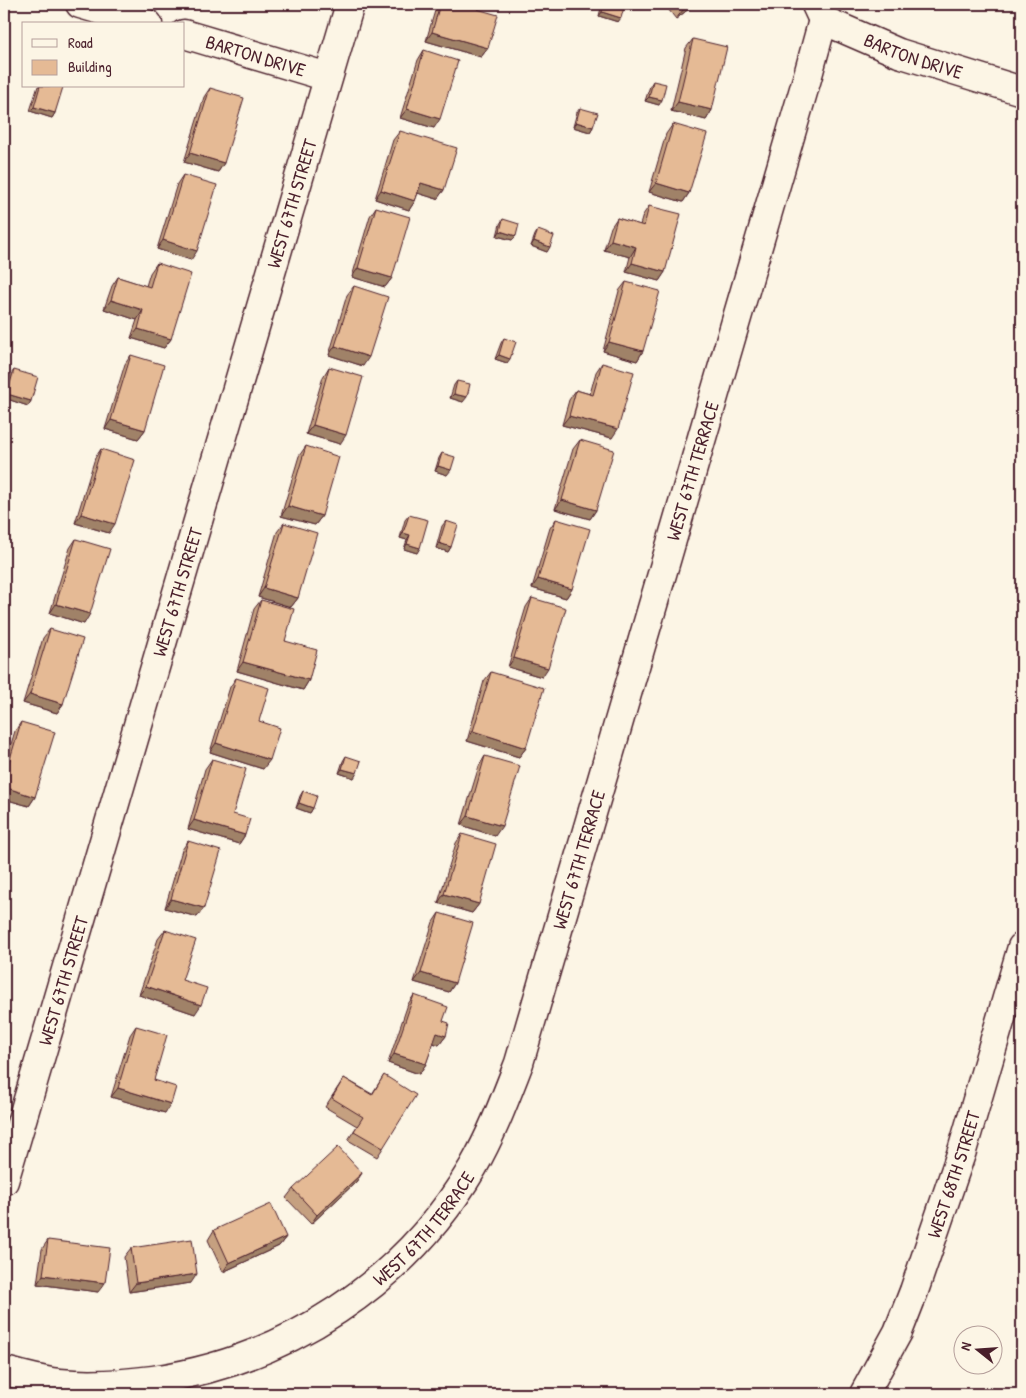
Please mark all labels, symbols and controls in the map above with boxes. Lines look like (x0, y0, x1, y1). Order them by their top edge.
legend (22, 22, 185, 88)
street label: BARTON DRIVE (860, 26, 966, 85)
street label: BARTON DRIVE (203, 28, 309, 83)
text: Road (68, 32, 93, 53)
text: Building (68, 56, 112, 77)
street label: WEST 67TH STREET (260, 135, 323, 271)
street label: WEST 67TH TERRACE (660, 397, 725, 544)
street label: WEST 67TH STREET (146, 523, 209, 660)
street label: WEST 67TH TERRACE (546, 786, 611, 932)
street label: WEST 67TH STREET (32, 912, 95, 1048)
street label: WEST 68TH STREET (920, 1107, 986, 1241)
street label: WEST 67TH TERRACE (367, 1166, 481, 1291)
north arrow (954, 1326, 1004, 1376)
text: N (955, 1339, 975, 1352)

